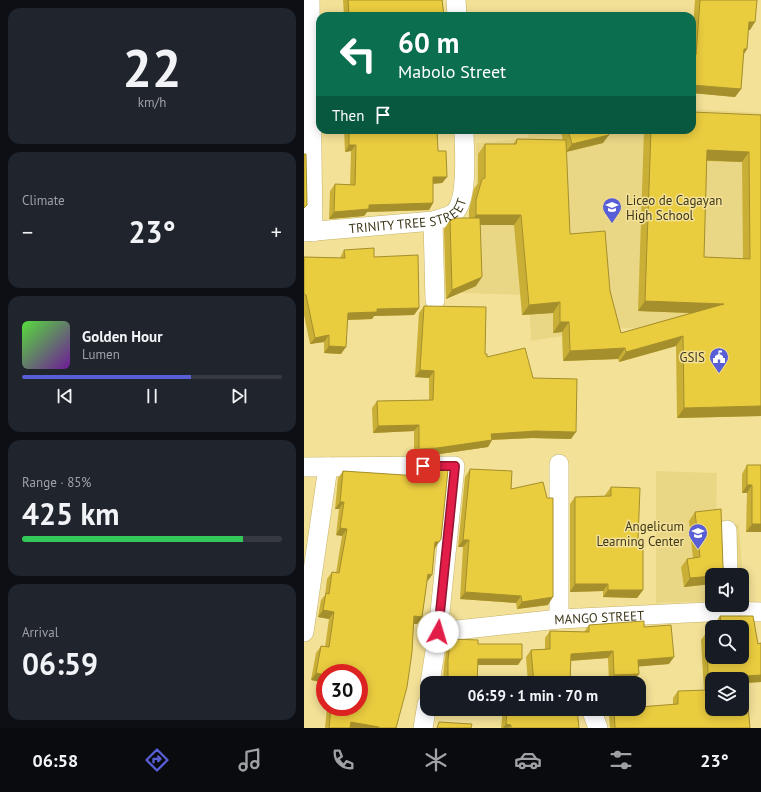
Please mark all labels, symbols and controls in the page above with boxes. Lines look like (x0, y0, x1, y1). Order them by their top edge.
text: 60 m (398, 24, 459, 61)
icon: left (332, 28, 384, 80)
text: 22 (123, 34, 181, 101)
text: Mabolo Street (398, 60, 506, 83)
text: km/h (138, 94, 166, 111)
icon: arrive (372, 104, 394, 126)
text: Then (332, 106, 364, 125)
text: Climate (22, 192, 65, 209)
place label: Liceo de Cagayan High School (626, 192, 722, 224)
street label: TRINITY TREE STREET (348, 196, 470, 237)
school or university icon: Liceo de Cagayan High School (601, 196, 623, 224)
text: 23° (128, 212, 176, 251)
text: − (22, 218, 33, 246)
text: + (271, 218, 282, 246)
text: Golden Hour (82, 327, 162, 346)
text: Lumen (82, 346, 120, 363)
public building icon: GSIS (708, 346, 730, 374)
place label: GSIS (679, 349, 705, 366)
icon: previous (54, 385, 76, 407)
icon: pause (141, 385, 163, 407)
icon: next (228, 385, 250, 407)
pin (406, 449, 440, 483)
icon: arrive (412, 455, 434, 477)
text: Range · 85% (22, 474, 91, 491)
text: 425 km (22, 494, 120, 533)
place label: Angelicum Learning Center (596, 518, 685, 550)
school or university icon: Angelicum Learning Center (687, 522, 709, 550)
map controls (705, 568, 749, 716)
button: sound (705, 568, 749, 612)
street label: MANGO STREET (554, 606, 645, 628)
position arrow (417, 611, 459, 653)
button: search (705, 620, 749, 664)
text: Arrival (22, 624, 58, 641)
text: 06:59 (22, 644, 98, 683)
speed limit sign: 30 (316, 664, 368, 716)
button: layers (705, 672, 749, 716)
text: 06:59 · 1 min · 70 m (468, 686, 598, 705)
icon: directions (143, 746, 171, 774)
icon: music (236, 746, 264, 774)
icon: phone (329, 746, 357, 774)
icon: climate (422, 746, 450, 774)
icon: car (514, 746, 542, 774)
icon: filters (607, 746, 635, 774)
text: 06:58 (32, 749, 78, 772)
text: 23° (700, 749, 729, 772)

